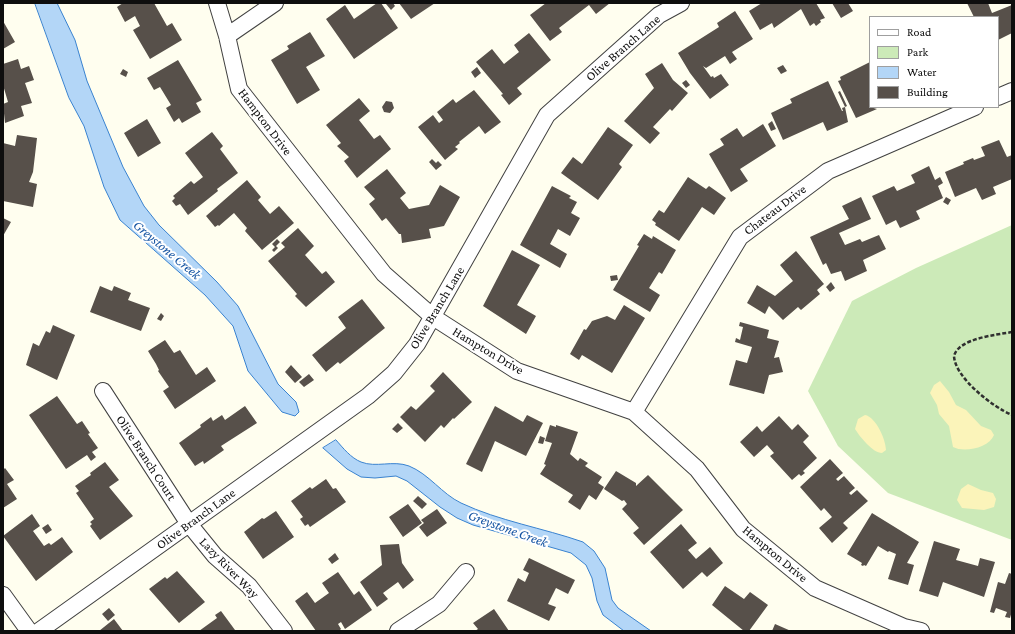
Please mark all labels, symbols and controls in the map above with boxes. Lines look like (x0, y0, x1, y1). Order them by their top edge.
street label: Olive Branch Lane (582, 11, 664, 85)
legend (869, 16, 999, 108)
text: Road (907, 25, 931, 39)
text: Park (907, 45, 928, 59)
text: Water (907, 65, 936, 79)
street label: Hampton Drive (235, 85, 295, 159)
text: Building (907, 85, 948, 99)
street label: Chateau Drive (741, 181, 809, 239)
water label: Greystone Creek (130, 217, 204, 283)
street label: Olive Branch Lane (406, 264, 468, 352)
street label: Hampton Drive (450, 324, 526, 378)
street label: Olive Branch Court (113, 412, 179, 504)
street label: Olive Branch Lane (153, 485, 239, 553)
water label: Greystone Creek (466, 507, 550, 551)
street label: Hampton Drive (739, 522, 811, 586)
street label: Lazy River Way (196, 534, 262, 602)

